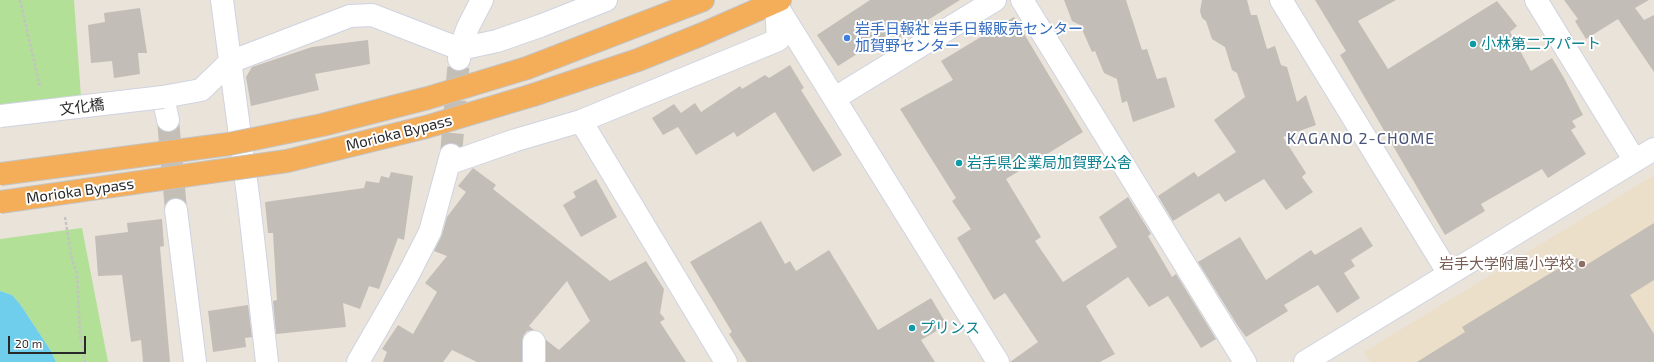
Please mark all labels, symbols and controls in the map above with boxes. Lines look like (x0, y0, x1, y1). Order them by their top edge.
place label: 岩手日報社 岩手日報販売センター 加賀野センター (855, 20, 1083, 55)
marker: 岩手日報社 岩手日報販売センター 加賀野センター (842, 33, 852, 43)
place label: 小林第二アパート (1481, 35, 1601, 53)
marker: 小林第二アパート (1468, 39, 1478, 49)
street label: 文化橋 (59, 95, 105, 119)
street label: Morioka Bypass (344, 111, 454, 155)
district label: KAGANO 2-CHOME (1287, 129, 1435, 149)
place label: 岩手県企業局加賀野公舎 (967, 154, 1132, 172)
marker: 岩手県企業局加賀野公舎 (954, 158, 964, 168)
street label: Morioka Bypass (25, 175, 135, 207)
place label: 岩手大学附属小学校 (1439, 255, 1574, 273)
marker: 岩手大学附属小学校 (1577, 259, 1587, 269)
place label: プリンス (920, 319, 980, 337)
marker: プリンス (907, 323, 917, 333)
scale bar (10, 328, 88, 354)
text: 20 m (15, 336, 42, 350)

